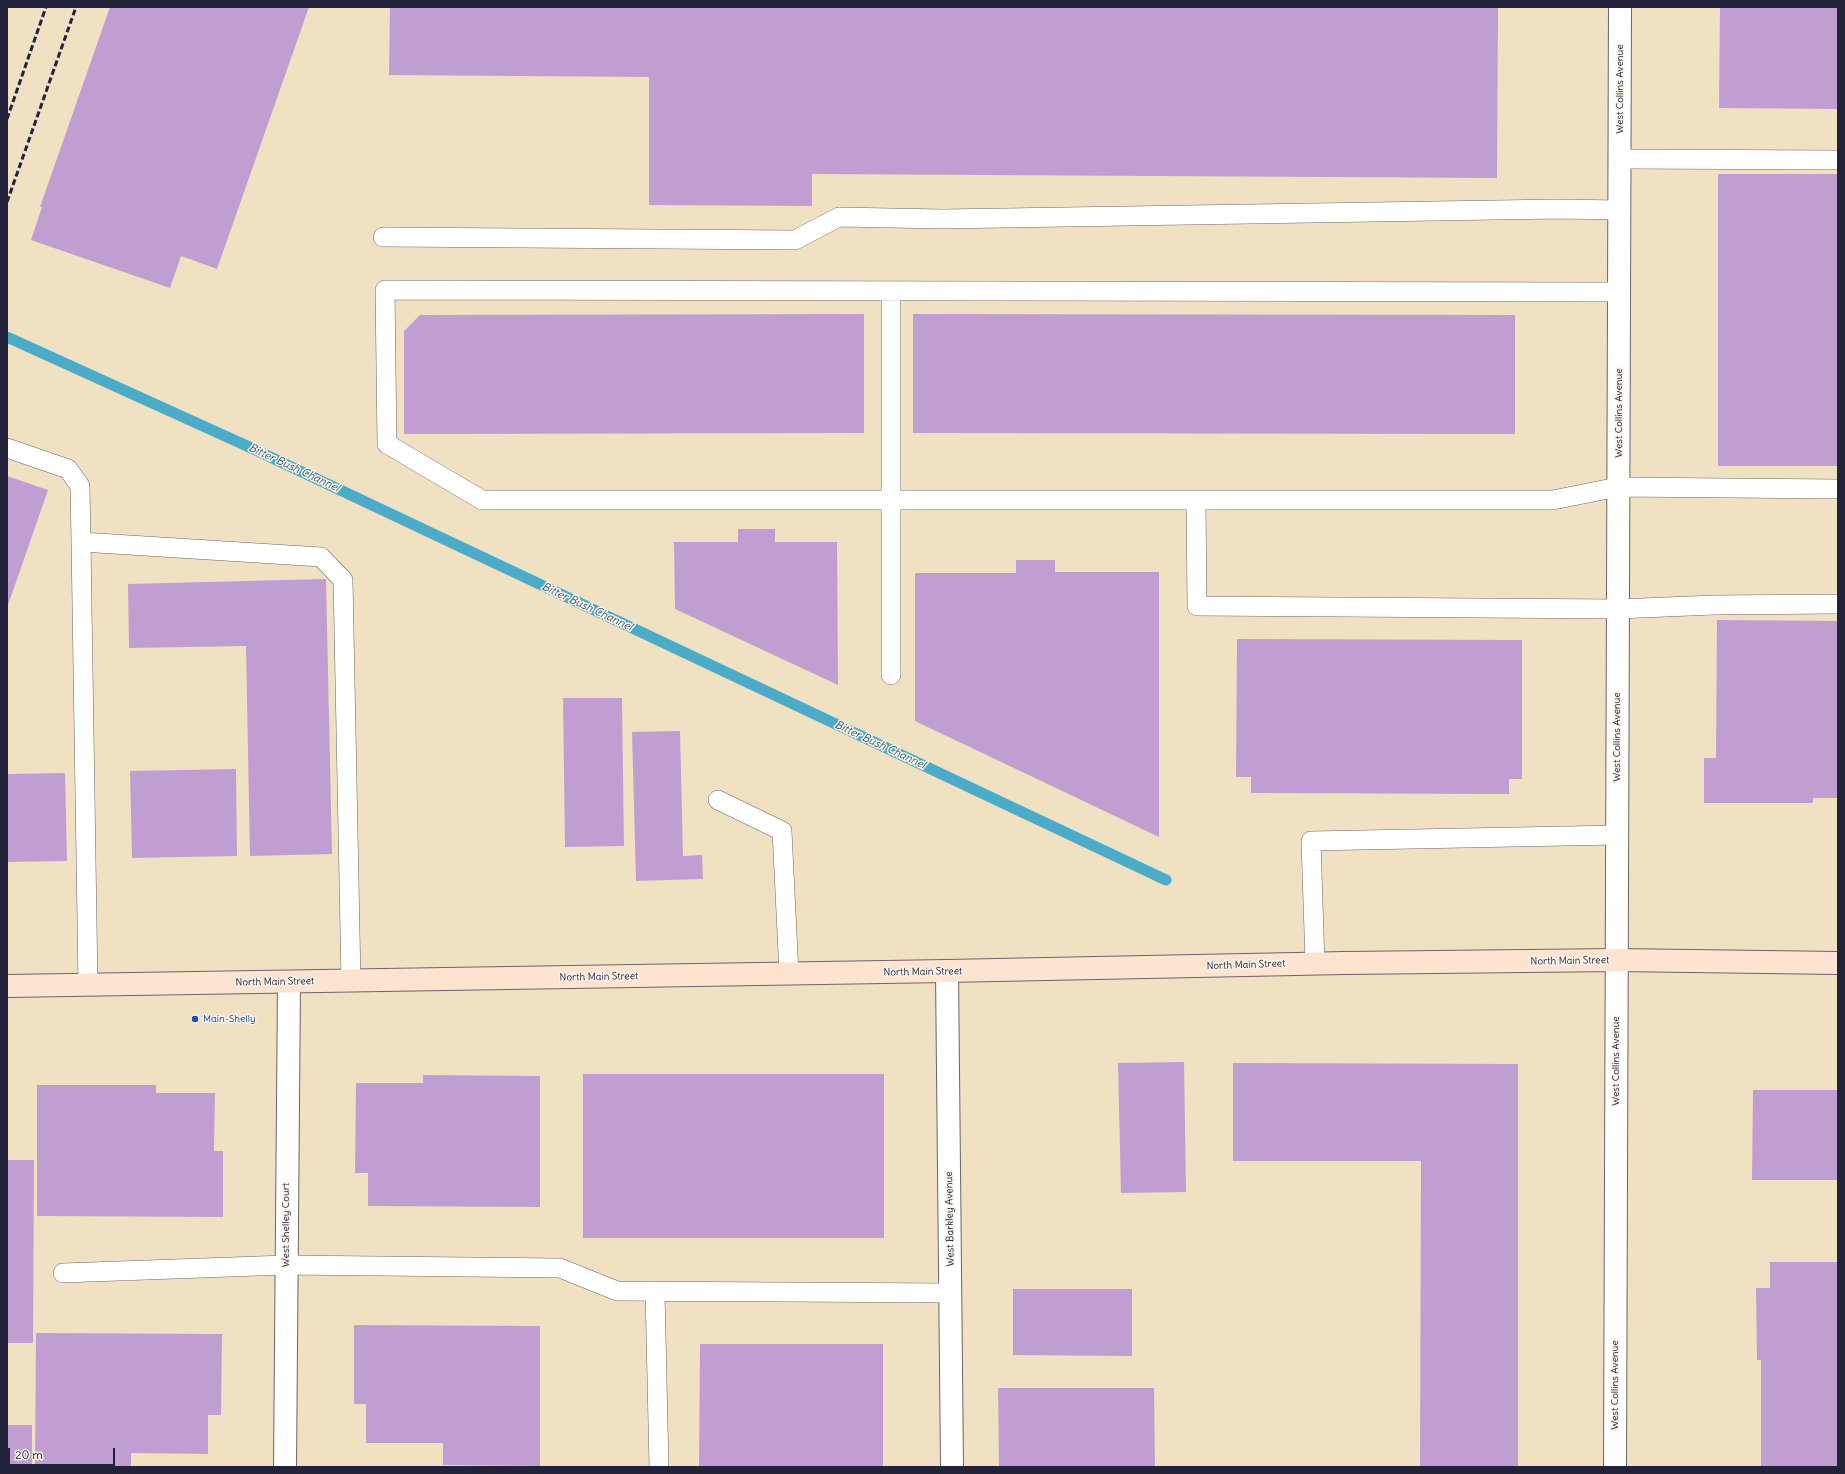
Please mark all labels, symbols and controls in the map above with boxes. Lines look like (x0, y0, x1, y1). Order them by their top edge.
street label: West Collins Avenue (1614, 44, 1626, 134)
street label: West Collins Avenue (1613, 368, 1625, 458)
water label: Bitter Bush Channel (247, 441, 341, 495)
water label: Bitter Bush Channel (540, 580, 634, 634)
street label: West Collins Avenue (1611, 692, 1623, 782)
water label: Bitter Bush Channel (833, 718, 927, 772)
street label: North Main Street (1530, 954, 1610, 968)
street label: North Main Street (1206, 958, 1286, 972)
street label: North Main Street (883, 965, 963, 979)
street label: North Main Street (559, 970, 639, 984)
street label: North Main Street (235, 975, 315, 989)
place label: Main-Shelly (203, 1013, 256, 1025)
marker: Main-Shelly (190, 1014, 200, 1024)
street label: West Collins Avenue (1610, 1016, 1622, 1106)
street label: West Barkley Avenue (943, 1171, 957, 1267)
street label: West Shelley Court (280, 1183, 292, 1267)
street label: West Collins Avenue (1609, 1340, 1621, 1430)
scale bar (10, 1440, 117, 1466)
text: 20 m (15, 1447, 43, 1462)

